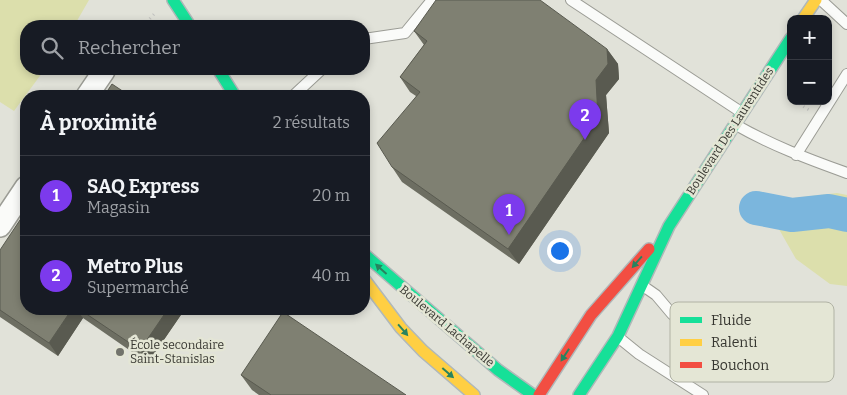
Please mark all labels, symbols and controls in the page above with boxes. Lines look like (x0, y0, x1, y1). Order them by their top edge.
map controls (787, 15, 832, 105)
button: + (787, 15, 832, 60)
search box (20, 20, 370, 75)
icon: search (38, 34, 66, 62)
text: Rechercher (78, 36, 180, 59)
button: − (787, 60, 832, 105)
street label: Boulevard Des Laurentides (684, 64, 777, 197)
pin: 2 (569, 99, 601, 140)
text: À proximité (40, 110, 157, 136)
text: 2 résultats (273, 113, 350, 132)
text: SAQ Express (87, 175, 199, 198)
text: 1 (53, 186, 59, 205)
text: 20 m (313, 186, 350, 205)
pin: 1 (493, 194, 525, 235)
text: Magasin (87, 198, 150, 217)
your location (547, 238, 573, 264)
text: Metro Plus (87, 255, 183, 278)
one-way arrow (632, 256, 643, 269)
one-way arrow (375, 264, 388, 275)
text: 2 (51, 266, 61, 285)
text: 40 m (312, 266, 350, 285)
text: Supermarché (87, 278, 189, 297)
street label: Boulevard Lachapelle (397, 282, 497, 370)
legend (670, 302, 834, 382)
text: Fluide (711, 312, 752, 329)
one-way arrow (397, 324, 408, 336)
text: Ralenti (711, 334, 757, 351)
place label: École secondaire Saint-Stanislas (130, 337, 224, 366)
marker: École secondaire Saint-Stanislas (114, 346, 126, 358)
one-way arrow (560, 348, 569, 362)
text: Bouchon (711, 357, 769, 374)
one-way arrow (442, 368, 455, 379)

